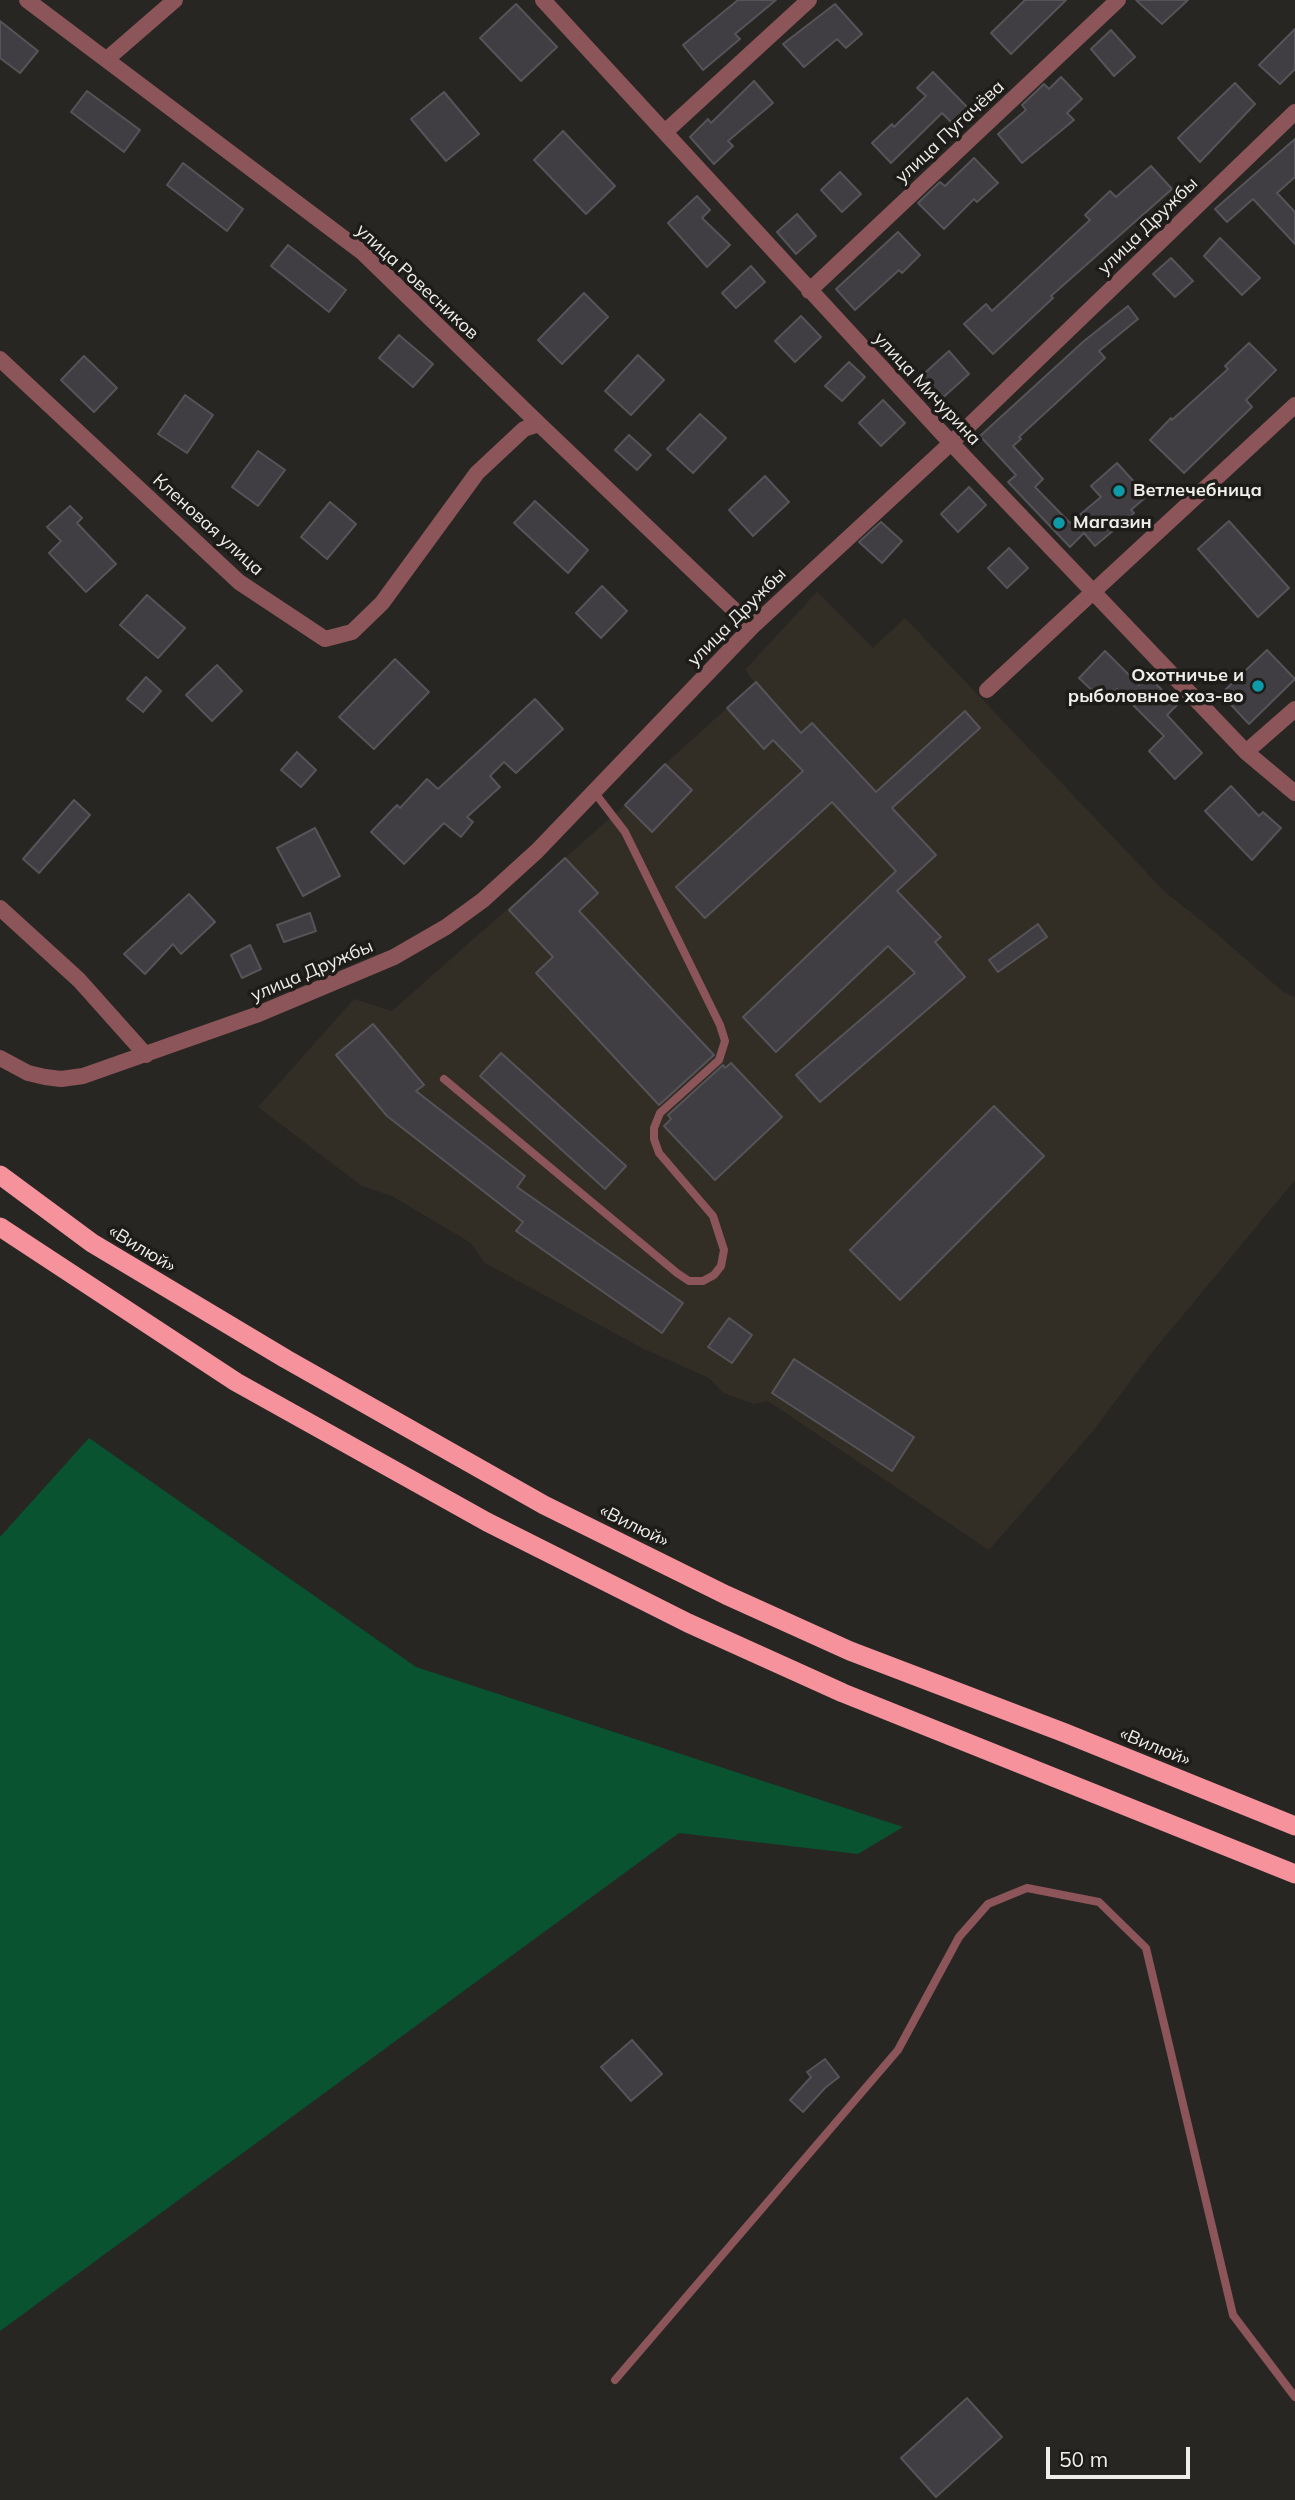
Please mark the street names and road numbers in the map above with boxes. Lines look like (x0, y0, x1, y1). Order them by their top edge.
street label: улица Пугачёва (891, 76, 1009, 188)
street label: улица Дружбы (1094, 173, 1202, 279)
street label: улица Ровесников (351, 220, 483, 344)
street label: улица Мичурина (869, 328, 985, 450)
street label: Кленовая улица (148, 470, 268, 580)
street label: улица Дружбы (683, 563, 791, 671)
street label: улица Дружбы (248, 936, 376, 1006)
street label: «Вилюй» (105, 1221, 179, 1277)
street label: «Вилюй» (596, 1500, 672, 1552)
street label: «Вилюй» (1116, 1723, 1194, 1771)

